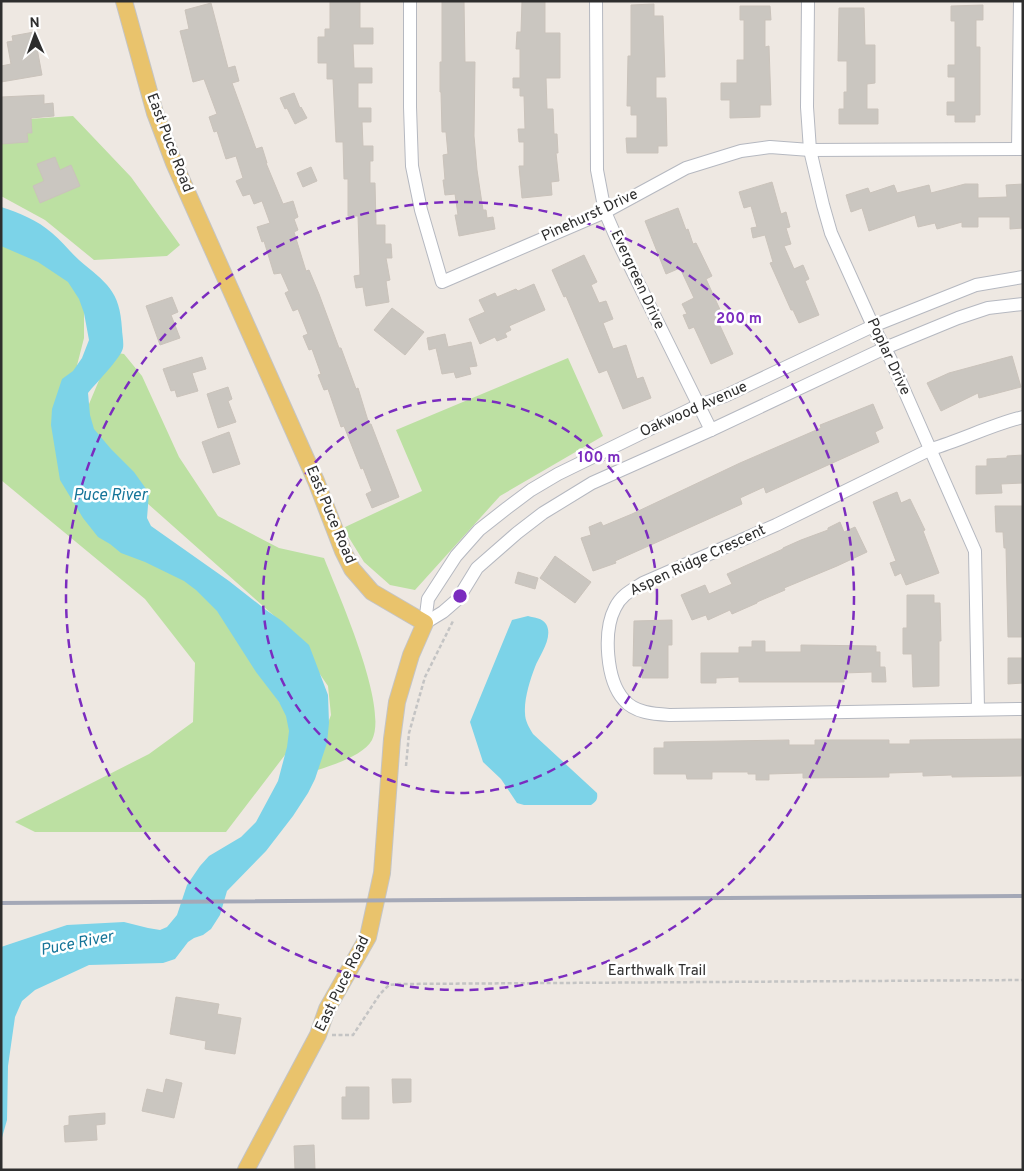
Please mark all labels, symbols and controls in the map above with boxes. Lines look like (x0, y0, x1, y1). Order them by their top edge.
north arrow (10, 10, 60, 60)
text: N (29, 15, 40, 32)
street label: East Puce Road (141, 91, 197, 195)
street label: Pinehurst Drive (539, 185, 641, 247)
street label: Evergreen Drive (606, 227, 668, 333)
text: 200 m (716, 310, 762, 329)
street label: Poplar Drive (862, 315, 914, 399)
street label: Oakwood Avenue (637, 378, 751, 442)
text: 100 m (578, 449, 620, 468)
street label: East Puce Road (301, 463, 359, 567)
water label: Puce River (73, 486, 149, 506)
street label: Aspen Ridge Crescent (627, 521, 769, 601)
centre of rings (451, 587, 469, 605)
water label: Puce River (39, 927, 117, 961)
street label: East Puce Road (312, 933, 374, 1035)
street label: Earthwalk Trail (608, 962, 706, 981)

